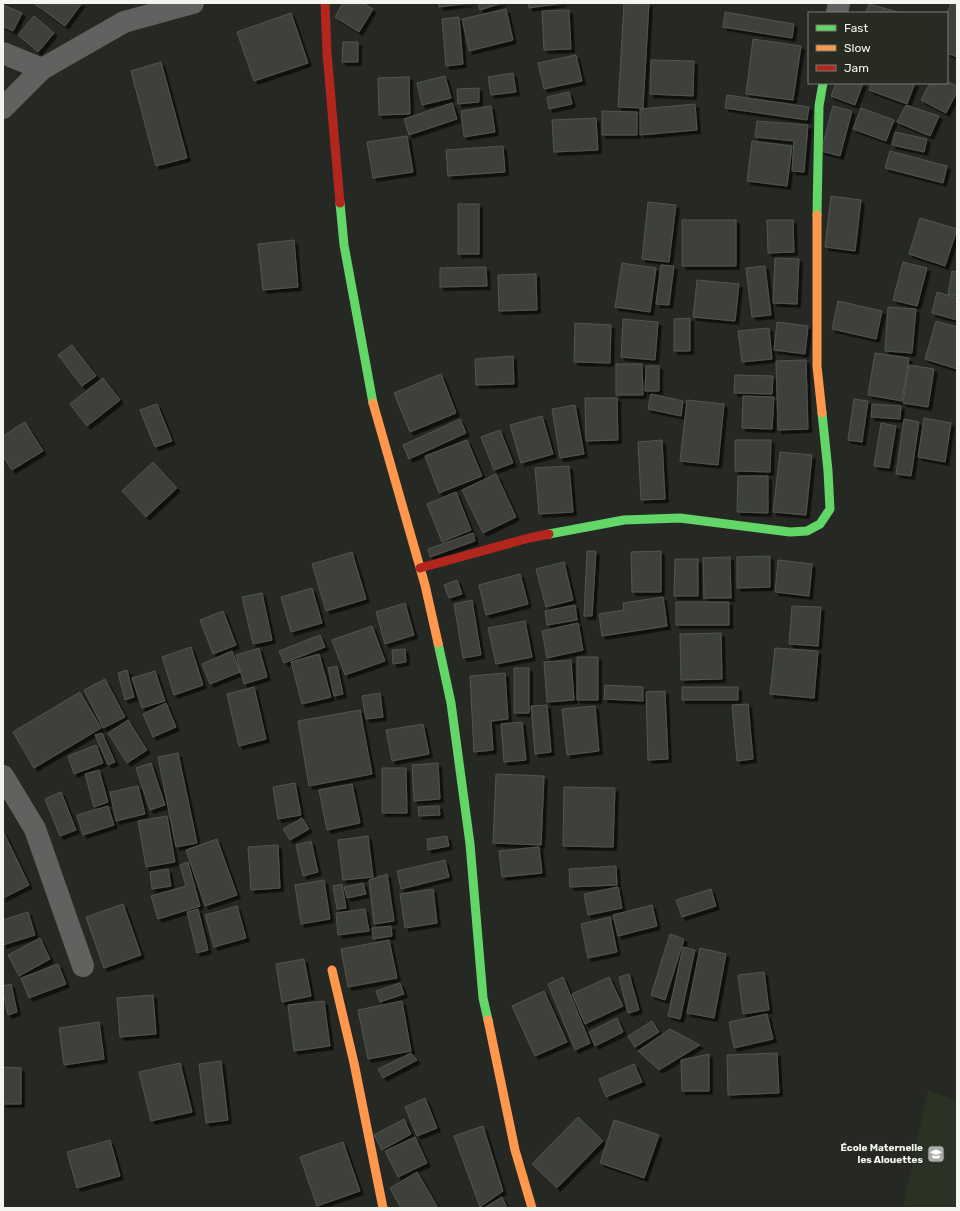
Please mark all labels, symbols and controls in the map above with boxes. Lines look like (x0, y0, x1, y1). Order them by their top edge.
legend (808, 12, 948, 84)
text: Fast (844, 21, 868, 35)
text: Slow (844, 41, 871, 55)
text: Jam (844, 61, 869, 75)
place label: École Maternelle les Alouettes (840, 1142, 923, 1166)
school or university icon: École Maternelle les Alouettes (926, 1144, 946, 1164)

